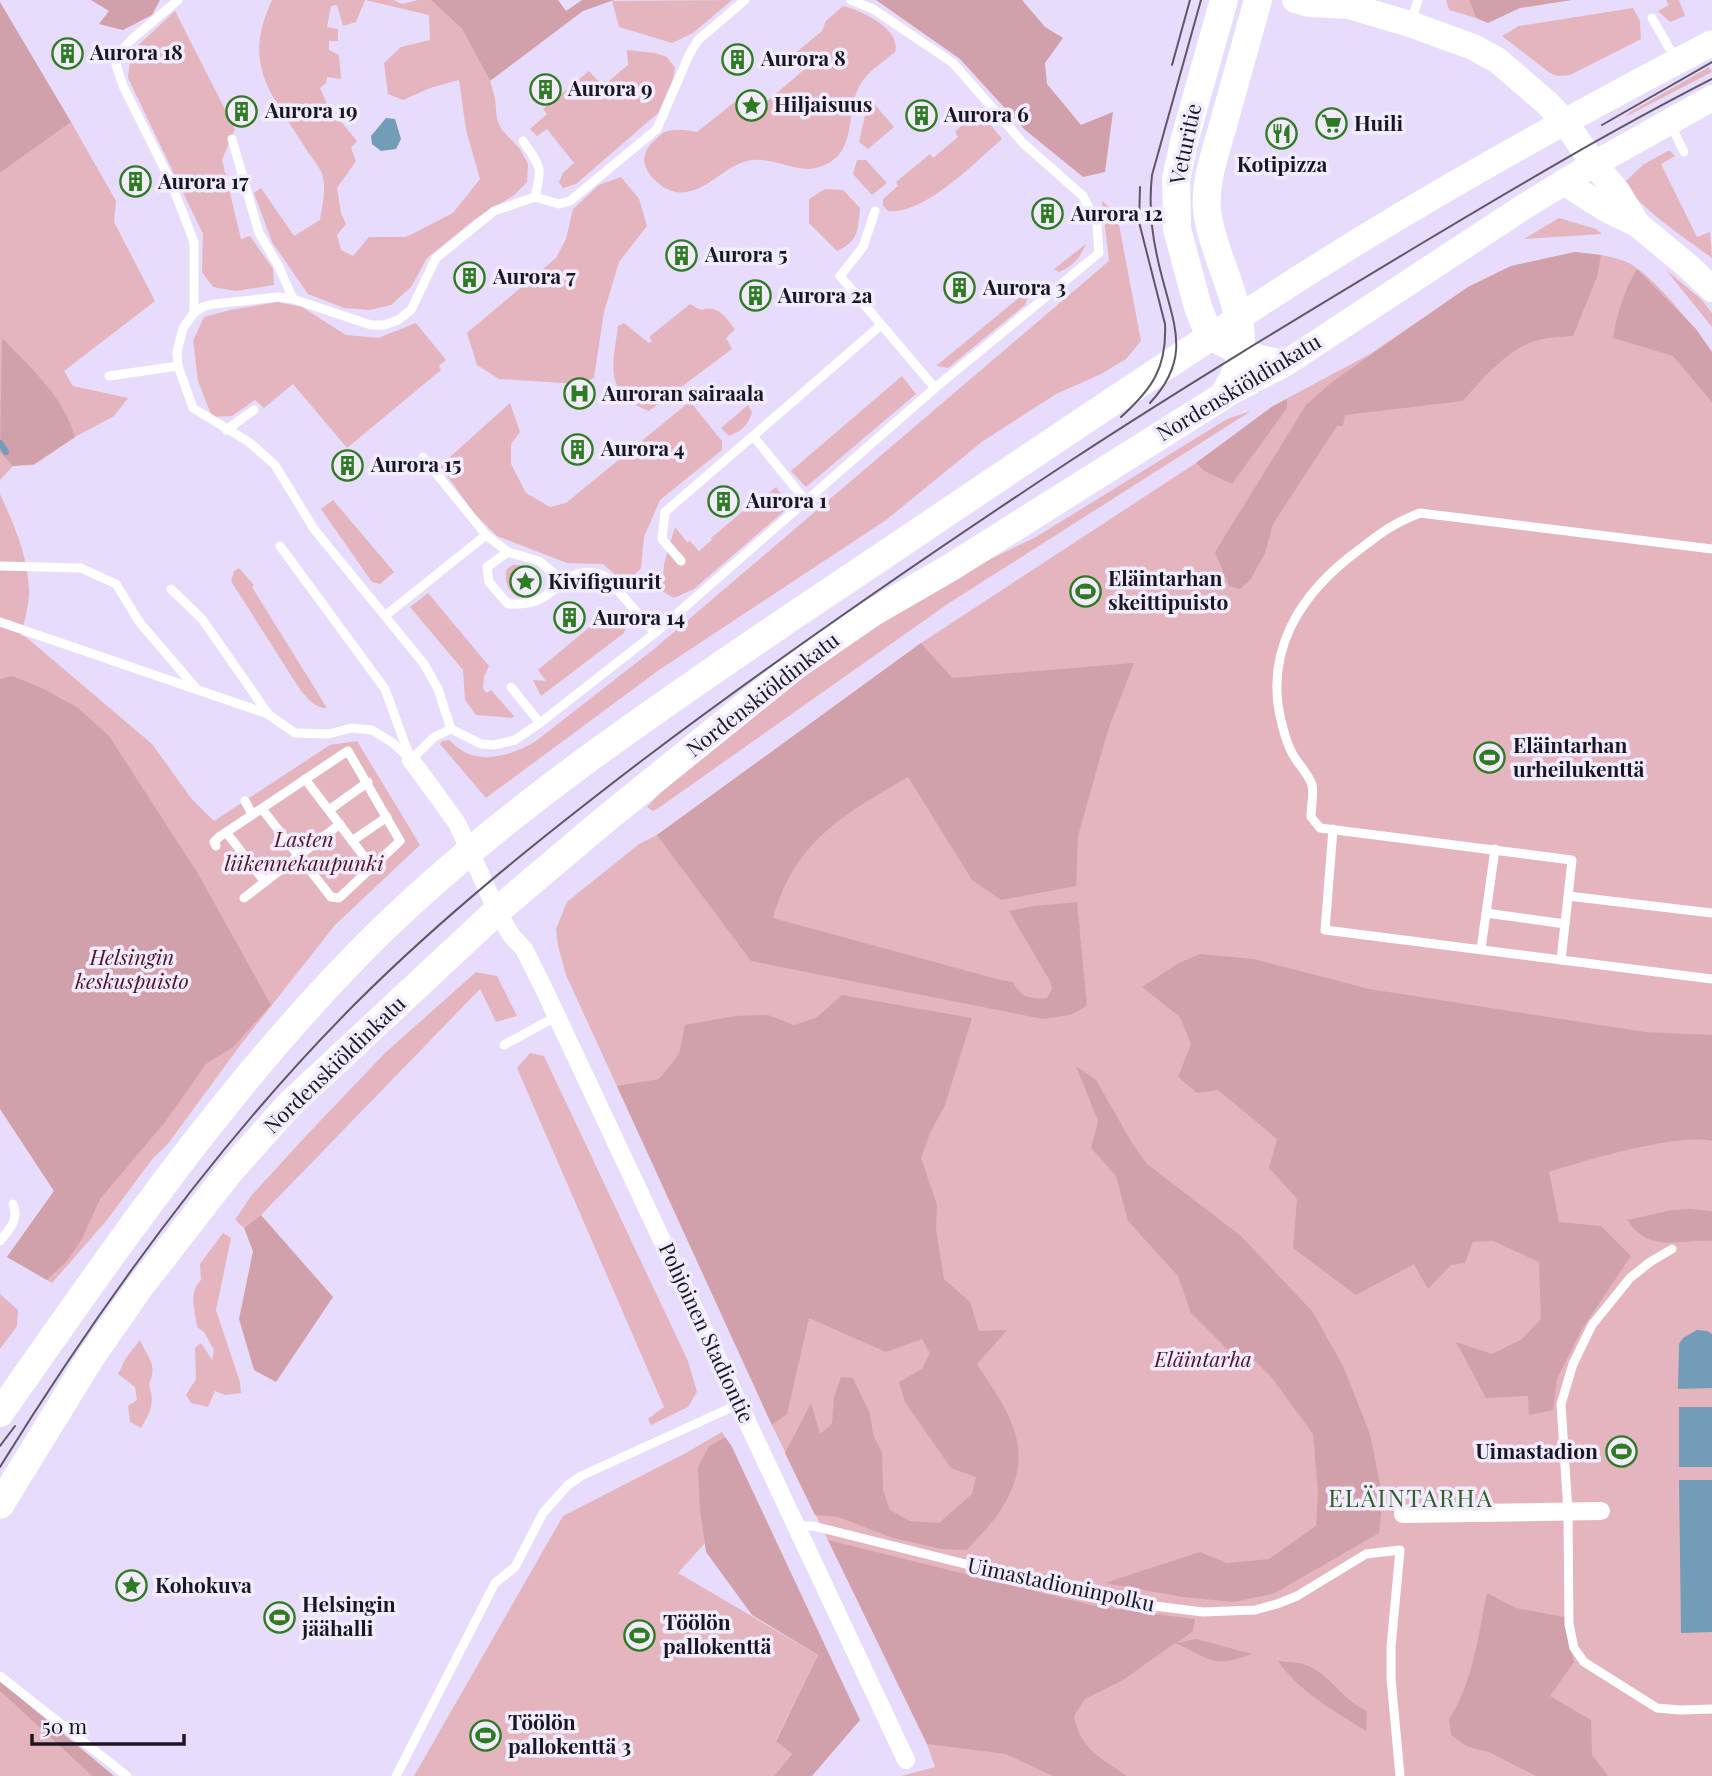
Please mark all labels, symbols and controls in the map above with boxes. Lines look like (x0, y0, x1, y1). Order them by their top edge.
building icon: Aurora 18 (50, 36, 84, 70)
place label: Aurora 18 (89, 37, 183, 65)
building icon: Aurora 8 (721, 42, 755, 76)
place label: Aurora 8 (760, 43, 846, 71)
building icon: Aurora 9 (528, 72, 562, 106)
place label: Aurora 9 (567, 73, 653, 101)
place icon: Hiljaisuus (734, 88, 768, 122)
place label: Hiljaisuus (774, 89, 873, 117)
building icon: Aurora 19 (225, 94, 259, 128)
place label: Aurora 19 (264, 95, 358, 123)
building icon: Aurora 6 (904, 98, 938, 132)
place label: Aurora 6 (943, 99, 1029, 127)
street label: Veturitie (1162, 101, 1206, 188)
supermarket icon: Huili (1314, 107, 1348, 141)
place label: Huili (1354, 108, 1403, 136)
restaurant icon: Kotipizza (1265, 116, 1299, 150)
place label: Kotipizza (1237, 149, 1327, 177)
building icon: Aurora 17 (118, 165, 152, 199)
place label: Aurora 17 (157, 166, 249, 194)
building icon: Aurora 12 (1031, 197, 1065, 231)
place label: Aurora 12 (1070, 198, 1163, 226)
building icon: Aurora 5 (665, 238, 699, 272)
place label: Aurora 5 (704, 239, 788, 267)
building icon: Aurora 7 (453, 260, 487, 294)
place label: Aurora 7 (492, 261, 576, 289)
building icon: Aurora 3 (943, 271, 977, 305)
place label: Aurora 3 (982, 272, 1066, 300)
building icon: Aurora 2a (738, 279, 772, 313)
place label: Aurora 2a (777, 280, 873, 308)
street label: Nordenskiöldinkatu (1151, 326, 1325, 446)
hospital icon: Auroran sairaala (562, 377, 596, 411)
place label: Auroran sairaala (601, 378, 764, 406)
building icon: Aurora 4 (561, 432, 595, 466)
place label: Aurora 4 (600, 433, 685, 461)
building icon: Aurora 15 (331, 448, 365, 482)
place label: Aurora 15 (370, 449, 461, 477)
building icon: Aurora 1 (706, 484, 740, 518)
place label: Aurora 1 (745, 485, 827, 513)
place label: Eläintarhan skeittipuisto (1108, 563, 1228, 615)
place icon: Kivifiguurit (508, 565, 542, 599)
place label: Kivifiguurit (548, 566, 662, 594)
sports icon: Eläintarhan skeittipuisto (1068, 574, 1102, 608)
building icon: Aurora 14 (553, 601, 587, 635)
place label: Aurora 14 (592, 602, 685, 630)
street label: Nordenskiöldinkatu (680, 625, 844, 762)
place label: Eläintarhan urheilukenttä (1513, 730, 1645, 782)
sports icon: Eläintarhan urheilukenttä (1473, 741, 1507, 775)
park label: Lasten liikennekaupunki (224, 824, 384, 876)
park label: Helsingin keskuspuisto (74, 942, 189, 994)
street label: Nordenskiöldinkatu (257, 989, 411, 1139)
street label: Pohjoinen Stadiontie (654, 1238, 762, 1427)
park label: Eläintarha (1153, 1344, 1252, 1372)
sports icon: Uimastadion (1604, 1435, 1638, 1469)
place label: Uimastadion (1475, 1436, 1598, 1464)
district label: ELÄINTARHA (1328, 1481, 1494, 1513)
street label: Uimastadioninpolku (965, 1550, 1158, 1617)
place icon: Kohokuva (115, 1569, 149, 1603)
place label: Kohokuva (155, 1570, 252, 1598)
place label: Helsingin jäähalli (301, 1589, 396, 1641)
sports icon: Helsingin jäähalli (262, 1600, 296, 1634)
place label: Töölön pallokenttä (663, 1607, 771, 1659)
sports icon: Töölön pallokenttä (623, 1618, 657, 1652)
scale bar (32, 1702, 184, 1746)
place label: Töölön pallokenttä 3 (508, 1707, 631, 1759)
text: 50 m (42, 1711, 88, 1739)
sports icon: Töölön pallokenttä 3 (468, 1718, 502, 1752)

